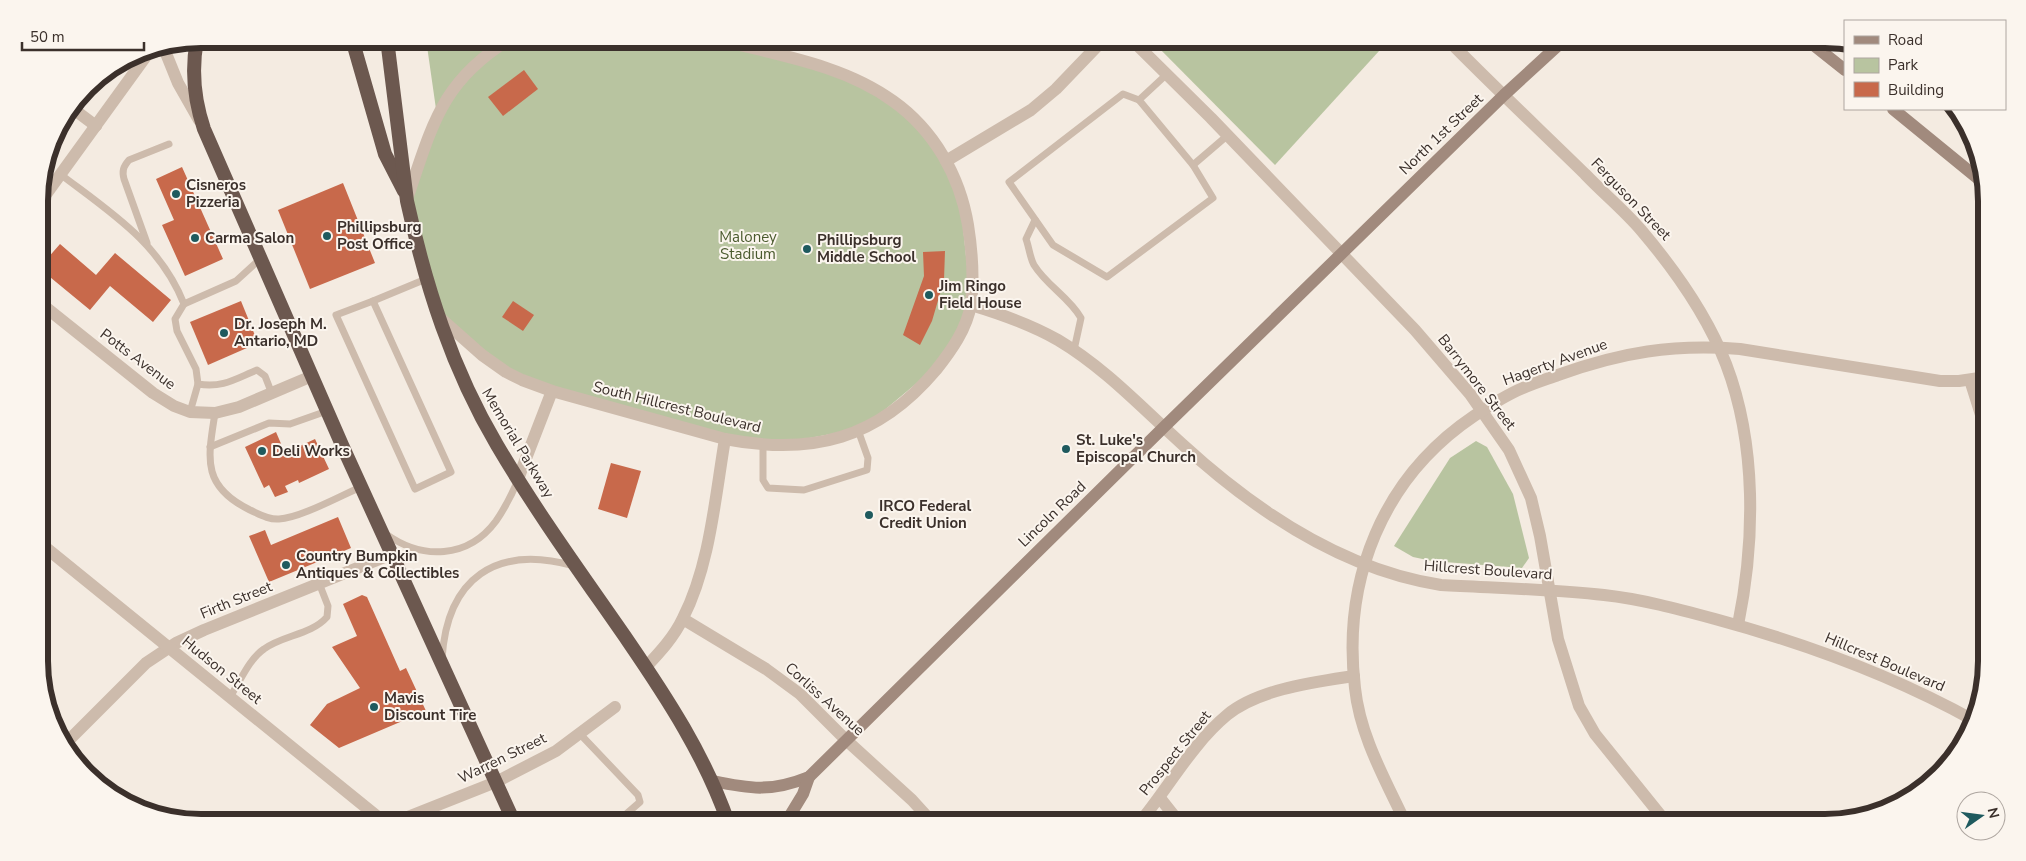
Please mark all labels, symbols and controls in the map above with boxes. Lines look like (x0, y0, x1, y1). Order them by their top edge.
scale bar (22, 20, 145, 52)
legend (1844, 20, 2006, 110)
text: 50 m (30, 27, 65, 47)
text: Road (1888, 30, 1923, 50)
text: Park (1888, 55, 1918, 75)
text: Building (1888, 80, 1944, 100)
street label: North 1st Street (1395, 88, 1488, 179)
street label: Ferguson Street (1587, 153, 1676, 245)
place label: Cisneros Pizzeria (186, 175, 246, 212)
marker: Cisneros Pizzeria (170, 188, 182, 200)
place label: Phillipsburg Post Office (337, 217, 422, 254)
park label: Maloney Stadium (719, 227, 777, 264)
place label: Carma Salon (205, 228, 294, 248)
marker: Phillipsburg Post Office (321, 230, 333, 242)
place label: Phillipsburg Middle School (817, 230, 916, 267)
marker: Carma Salon (189, 232, 201, 244)
marker: Phillipsburg Middle School (801, 243, 813, 255)
place label: Jim Ringo Field House (938, 276, 1022, 313)
marker: Jim Ringo Field House (923, 289, 935, 301)
place label: Dr. Joseph M. Antario, MD (234, 314, 327, 351)
street label: Potts Avenue (96, 324, 180, 394)
marker: Dr. Joseph M. Antario, MD (218, 327, 230, 339)
street label: Barrymore Street (1433, 330, 1521, 435)
street label: Hagerty Avenue (1500, 334, 1610, 390)
street label: South Hillcrest Boulevard (591, 376, 763, 438)
street label: Memorial Parkway (477, 384, 559, 502)
place label: St. Luke's Episcopal Church (1076, 430, 1196, 467)
place label: Deli Works (272, 441, 350, 461)
marker: St. Luke's Episcopal Church (1060, 443, 1072, 455)
marker: Deli Works (256, 445, 268, 457)
street label: Lincoln Road (1014, 477, 1090, 551)
place label: IRCO Federal Credit Union (879, 496, 972, 533)
marker: IRCO Federal Credit Union (863, 509, 875, 521)
place label: Country Bumpkin Antiques & Collectibles (296, 546, 459, 583)
street label: Hillcrest Boulevard (1423, 556, 1553, 584)
marker: Country Bumpkin Antiques & Collectibles (280, 559, 292, 571)
street label: Firth Street (197, 576, 276, 624)
street label: Hillcrest Boulevard (1822, 628, 1948, 696)
street label: Hudson Street (178, 632, 267, 709)
street label: Corliss Avenue (781, 658, 869, 740)
place label: Mavis Discount Tire (384, 688, 476, 725)
marker: Mavis Discount Tire (368, 701, 380, 713)
street label: Prospect Street (1135, 706, 1216, 800)
street label: Warren Street (455, 728, 550, 788)
north arrow (1956, 791, 2006, 841)
text: N (1983, 806, 2004, 820)

